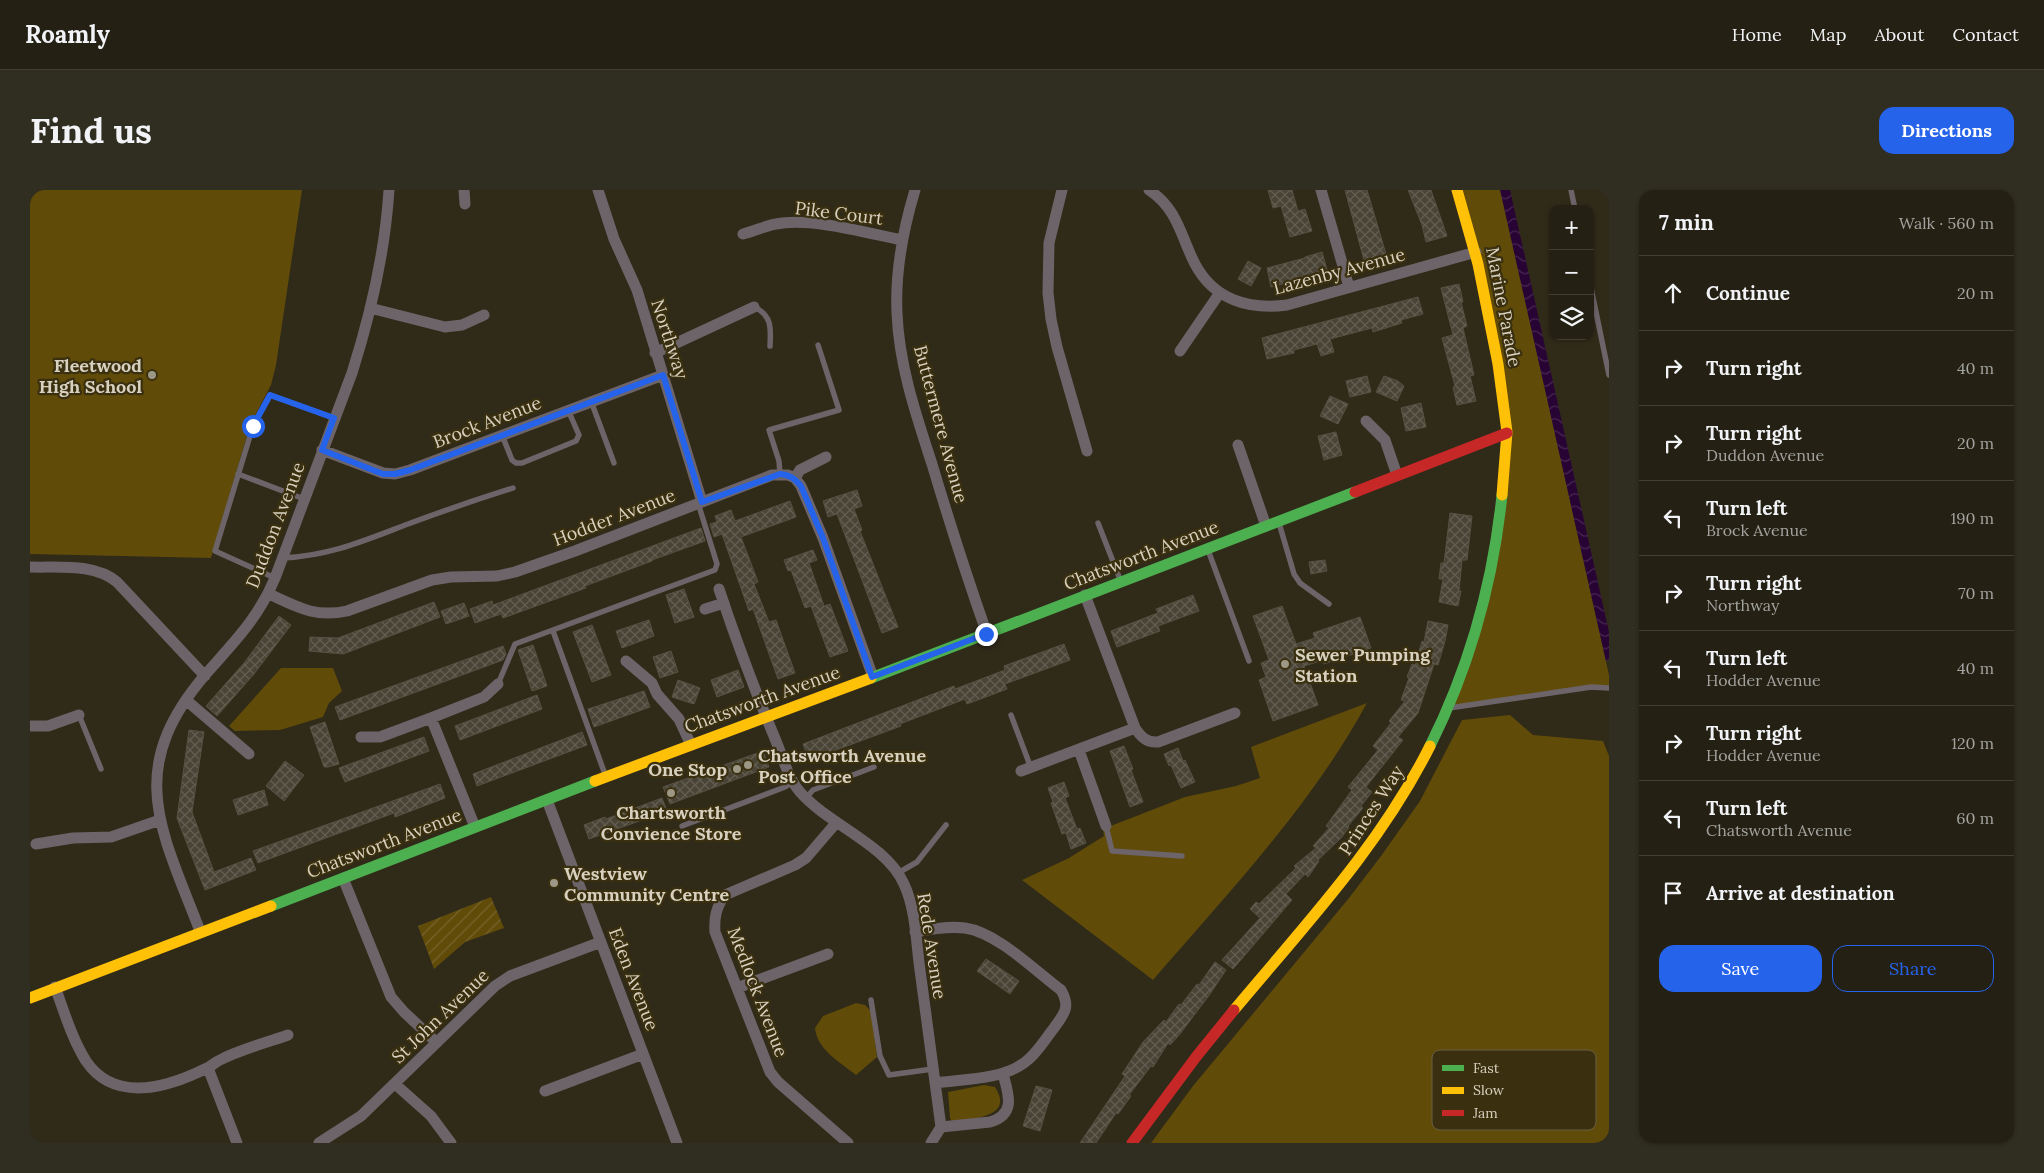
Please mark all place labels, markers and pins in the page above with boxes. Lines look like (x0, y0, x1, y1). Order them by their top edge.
place label: Fleetwood High School (39, 354, 142, 398)
marker: Fleetwood High School (146, 369, 158, 381)
place label: Sewer Pumping Station (1295, 643, 1431, 687)
marker: Sewer Pumping Station (1279, 658, 1291, 670)
place label: Chatsworth Avenue Post Office (758, 744, 926, 788)
place label: One Stop (648, 758, 727, 781)
marker: Chatsworth Avenue Post Office (742, 759, 754, 771)
marker: One Stop (731, 763, 743, 775)
marker: Chartsworth Convience Store (665, 787, 677, 799)
place label: Chartsworth Convience Store (601, 801, 742, 845)
place label: Westview Community Centre (564, 862, 729, 906)
marker: Westview Community Centre (548, 877, 560, 889)

